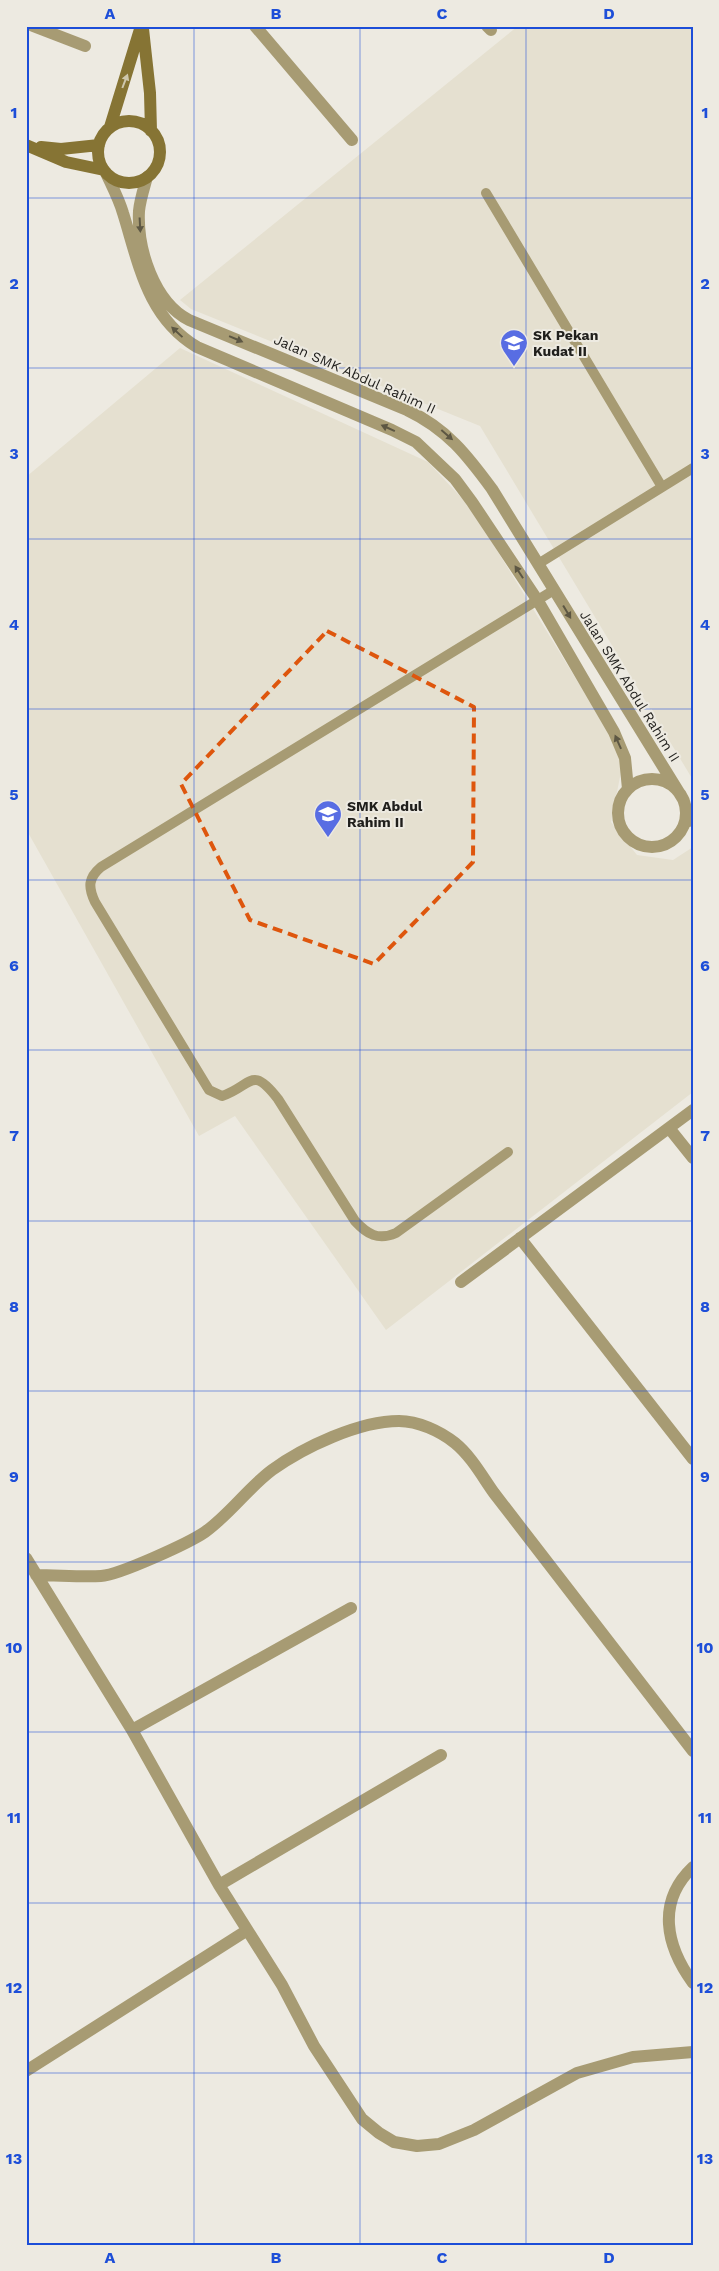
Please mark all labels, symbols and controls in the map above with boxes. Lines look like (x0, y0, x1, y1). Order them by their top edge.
text: A (105, 4, 116, 23)
text: B (271, 4, 282, 23)
text: C (437, 4, 448, 23)
text: D (603, 4, 615, 23)
one-way arrow (121, 73, 129, 88)
text: 1 (11, 103, 17, 122)
text: 1 (702, 103, 708, 122)
one-way arrow (136, 217, 144, 233)
text: 2 (9, 274, 19, 293)
text: 2 (700, 274, 710, 293)
one-way arrow (171, 326, 183, 338)
place label: SK Pekan Kudat II (533, 327, 598, 359)
school or university icon: SK Pekan Kudat II (499, 328, 529, 367)
street label: Jalan SMK Abdul Rahim II (272, 331, 438, 417)
one-way arrow (229, 335, 244, 343)
one-way arrow (381, 424, 395, 432)
one-way arrow (440, 430, 453, 441)
text: 3 (9, 444, 19, 463)
text: 3 (700, 444, 710, 463)
one-way arrow (514, 565, 523, 578)
one-way arrow (563, 606, 572, 619)
street label: Jalan SMK Abdul Rahim II (577, 607, 683, 765)
text: 4 (9, 615, 19, 634)
text: 4 (700, 615, 710, 634)
one-way arrow (614, 735, 622, 749)
text: 5 (9, 785, 19, 804)
text: 5 (700, 785, 710, 804)
place label: SMK Abdul Rahim II (347, 798, 423, 830)
school or university icon: SMK Abdul Rahim II (313, 799, 343, 838)
text: 6 (9, 956, 19, 975)
text: 6 (700, 956, 710, 975)
text: 7 (9, 1126, 19, 1145)
text: 7 (700, 1126, 710, 1145)
text: 8 (9, 1297, 19, 1316)
text: 8 (700, 1297, 710, 1316)
text: 9 (9, 1467, 19, 1486)
text: 9 (700, 1467, 710, 1486)
text: 10 (5, 1638, 23, 1657)
text: 10 (696, 1638, 714, 1657)
text: 11 (7, 1808, 21, 1827)
text: 11 (698, 1808, 712, 1827)
text: 12 (6, 1978, 22, 1997)
text: 12 (697, 1978, 713, 1997)
text: 13 (6, 2149, 22, 2168)
text: 13 (697, 2149, 713, 2168)
text: A (105, 2248, 116, 2267)
text: B (271, 2248, 282, 2267)
text: C (437, 2248, 448, 2267)
text: D (603, 2248, 615, 2267)

